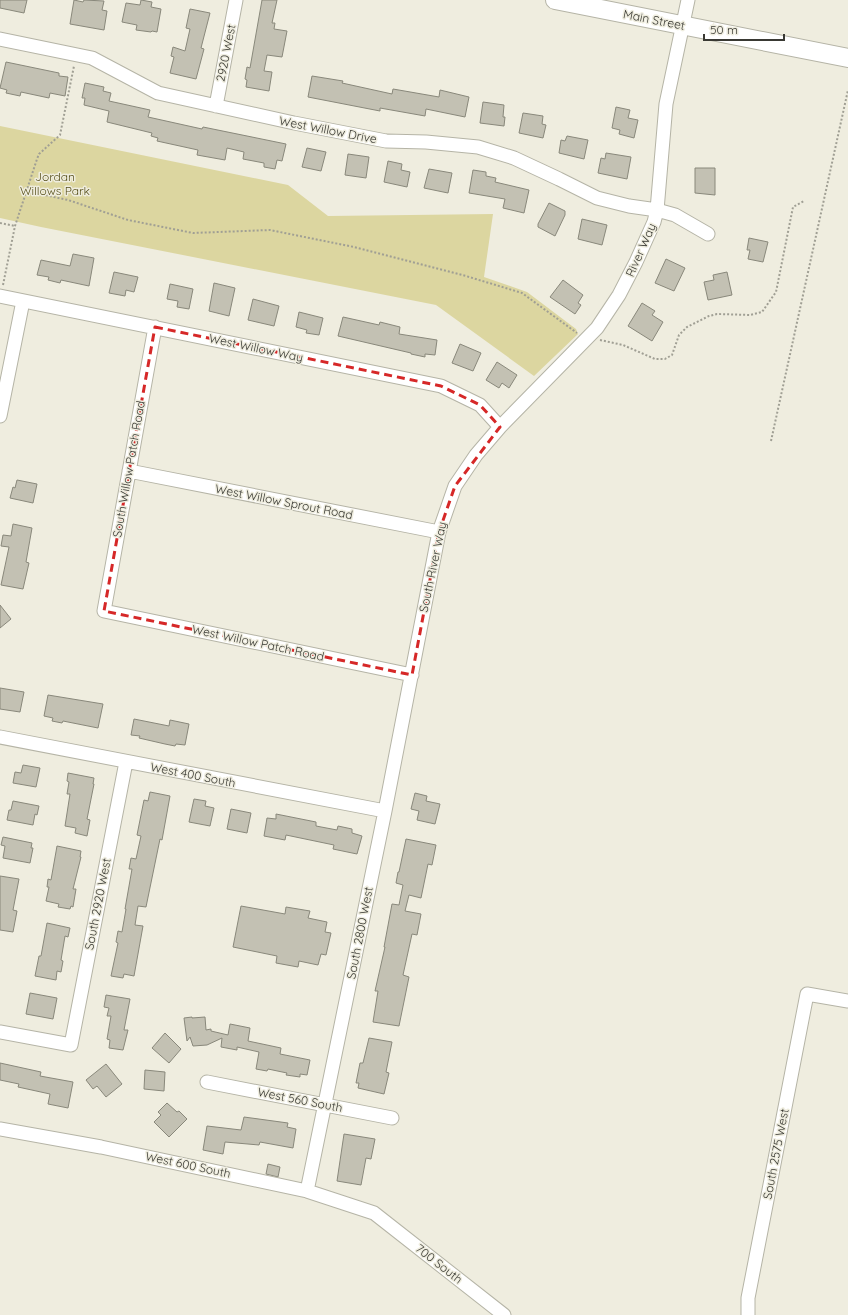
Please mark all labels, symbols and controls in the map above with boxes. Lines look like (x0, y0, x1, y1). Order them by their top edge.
street label: Main Street (622, 6, 686, 33)
scale bar (704, 16, 784, 42)
text: 50 m (710, 22, 738, 37)
street label: 2920 West (213, 23, 238, 83)
street label: West Willow Drive (278, 113, 378, 146)
park label: Jordan Willows Park (20, 169, 90, 198)
street label: River Way (622, 221, 659, 279)
street label: West Willow Way (208, 330, 305, 365)
street label: South Willow Patch Road (109, 399, 148, 538)
street label: West Willow Sprout Road (214, 481, 354, 522)
street label: South River Way (416, 520, 449, 614)
street label: West Willow Patch Road (191, 621, 326, 664)
street label: West 400 South (149, 759, 237, 790)
street label: South 2920 West (81, 857, 114, 951)
street label: South 2800 West (343, 886, 376, 980)
street label: West 560 South (256, 1084, 344, 1115)
street label: South 2575 West (759, 1107, 792, 1201)
street label: West 600 South (144, 1148, 232, 1181)
street label: 700 South (413, 1241, 466, 1287)

